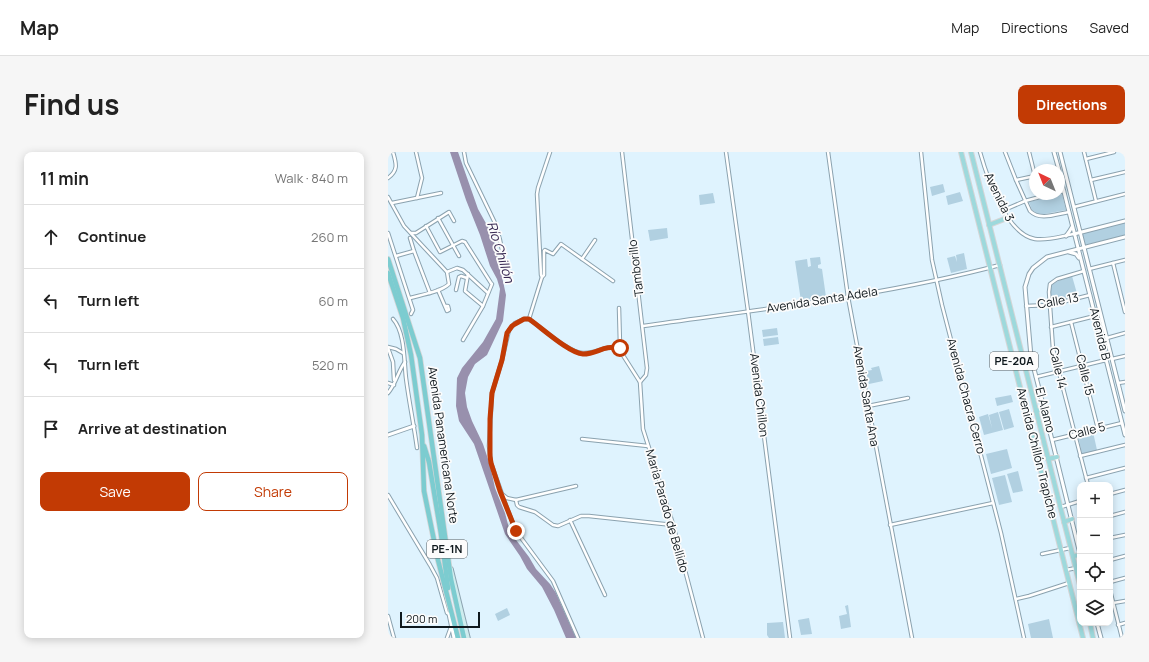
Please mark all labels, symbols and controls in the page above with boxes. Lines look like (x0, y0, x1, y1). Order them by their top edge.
text: Map (20, 15, 59, 41)
text: Map (951, 18, 979, 37)
text: Directions (1001, 18, 1068, 37)
text: Saved (1090, 18, 1129, 37)
text: Find us (24, 85, 119, 123)
button: Directions (1018, 85, 1125, 124)
north arrow (1029, 164, 1065, 200)
text: 11 min (40, 167, 89, 190)
text: Walk · 840 m (275, 169, 348, 187)
street label: Avenida 3 (980, 169, 1019, 224)
water label: Río Chillón (483, 219, 519, 286)
icon: ahead (40, 226, 62, 248)
text: Continue (78, 226, 146, 247)
text: 260 m (311, 228, 348, 246)
street label: Tamborillo (624, 239, 647, 297)
street label: Avenida Santa Adela (765, 282, 879, 317)
street label: Calle 13 (1036, 289, 1080, 312)
icon: left (40, 290, 62, 312)
text: Turn left (78, 290, 140, 311)
text: 60 m (318, 292, 348, 310)
street label: Avenida B (1086, 306, 1115, 362)
street label: Avenida Chacra Cerro (943, 336, 990, 456)
route start (611, 339, 629, 357)
street label: Avenida Santa Ana (849, 344, 884, 448)
street label: Calle 14 (1045, 345, 1071, 390)
street label: Avenida Chillon (746, 352, 773, 438)
road number: PE-20A (990, 352, 1038, 370)
street label: Calle 15 (1072, 352, 1099, 397)
icon: left (40, 354, 62, 376)
text: Turn left (78, 354, 140, 375)
text: 520 m (312, 356, 348, 374)
street label: Avenida Panamericana Norte (424, 365, 463, 524)
street label: Avenida Chillón Trapiche (1013, 385, 1062, 520)
street label: El Alamo (1031, 385, 1060, 434)
icon: arrive (40, 418, 62, 440)
text: Arrive at destination (78, 418, 227, 439)
street label: Calle 5 (1067, 418, 1107, 443)
street label: María Parado de Bellido (642, 447, 693, 574)
button: Save (40, 472, 190, 511)
button: Share (198, 472, 348, 511)
map controls (1077, 482, 1113, 626)
button: + (1077, 482, 1113, 518)
button: − (1077, 518, 1113, 554)
route end (507, 522, 525, 540)
road number: PE-1N (427, 540, 467, 558)
button: locate (1077, 554, 1113, 590)
button: layers (1077, 590, 1113, 626)
scale bar (400, 610, 480, 629)
text: 200 m (406, 611, 437, 626)

